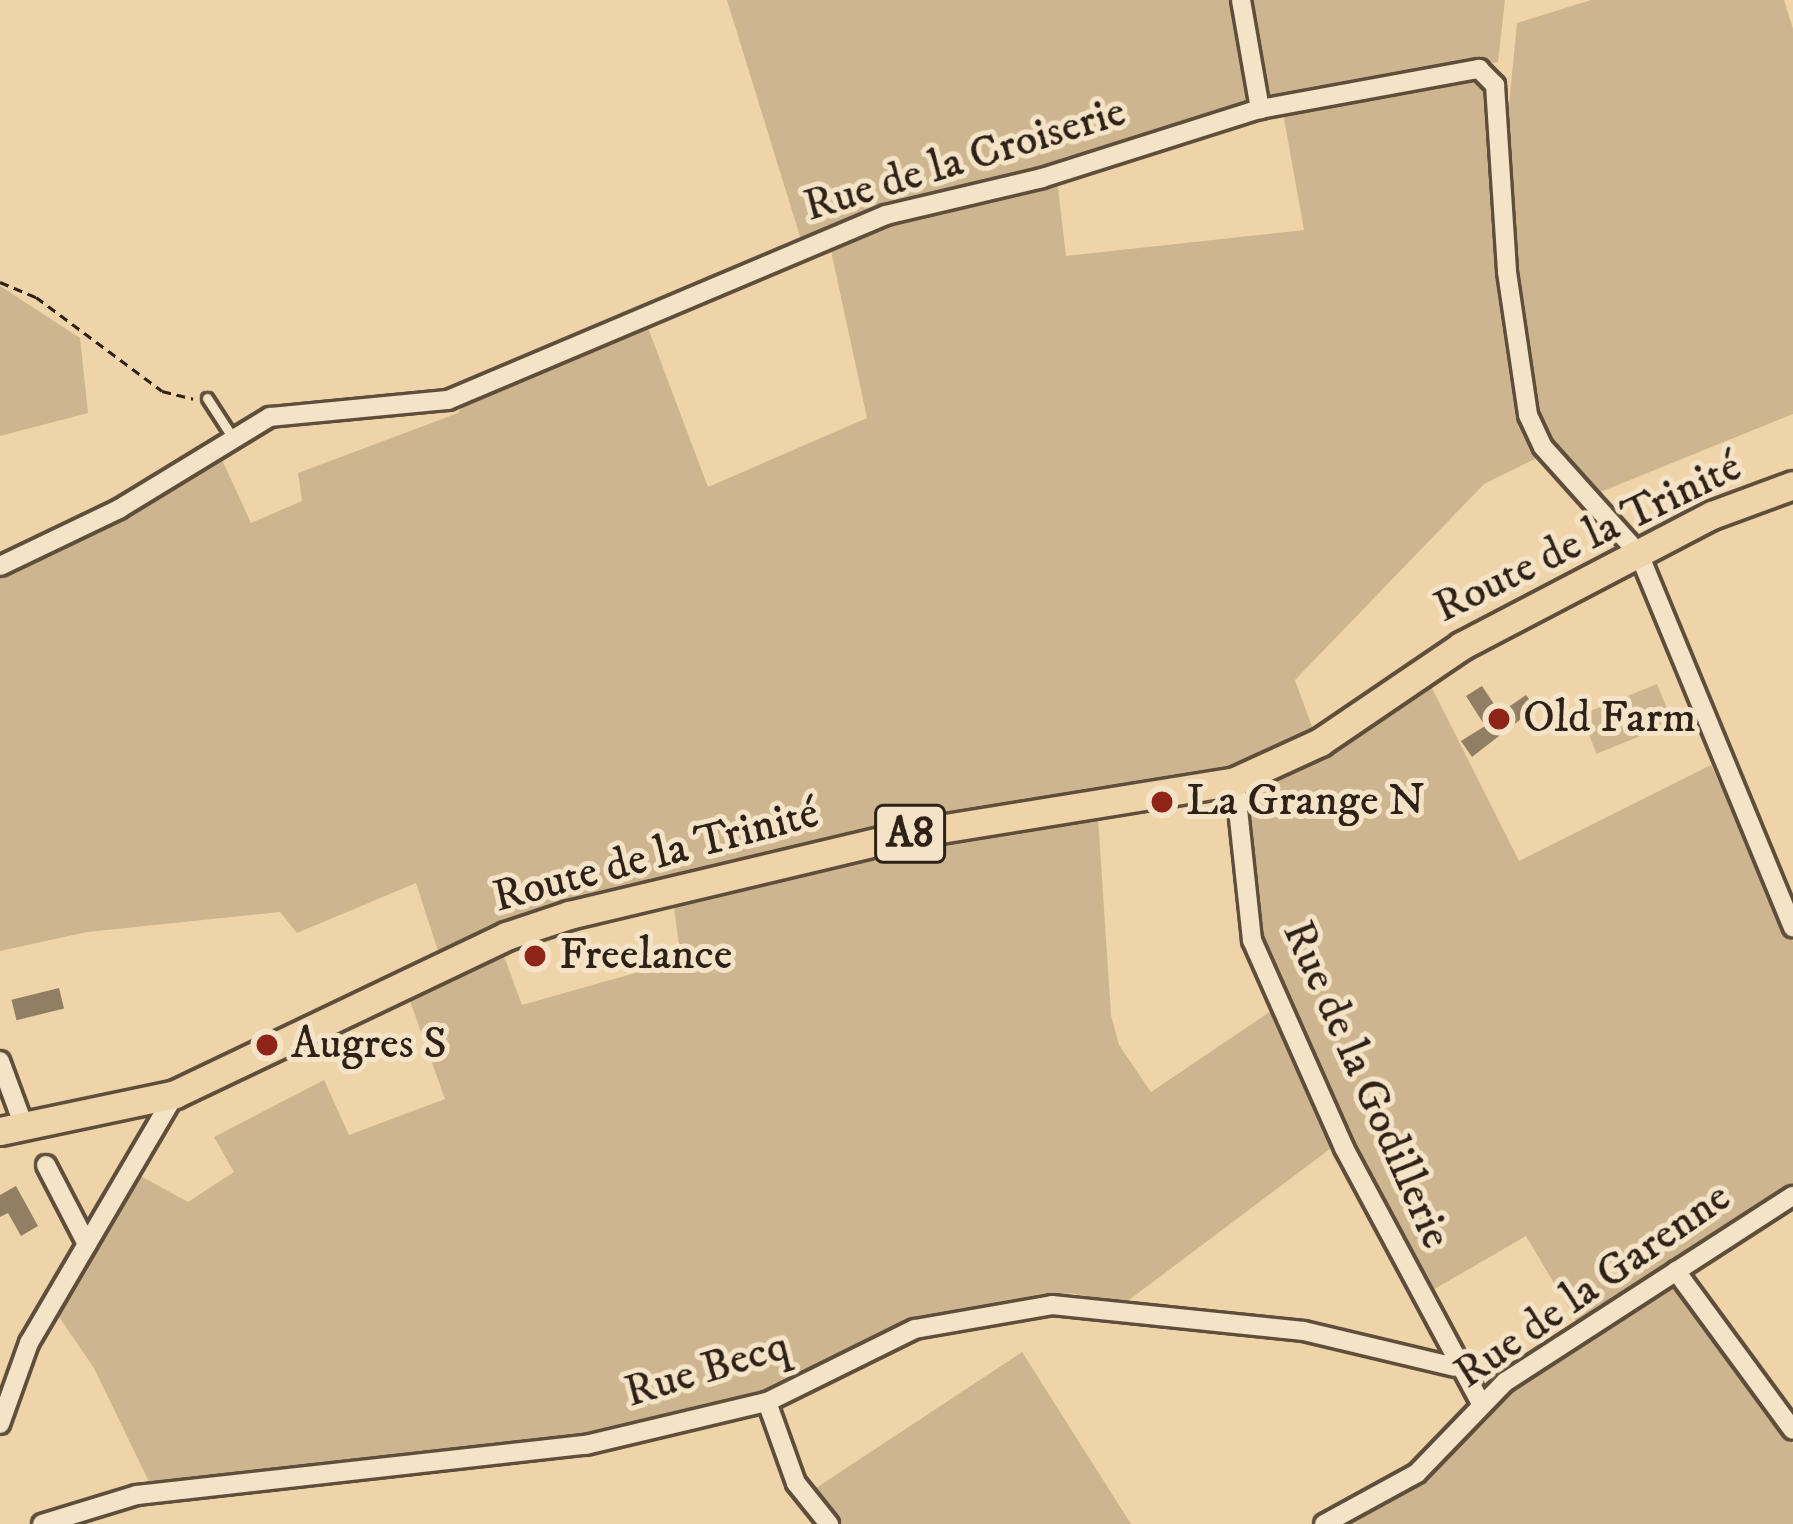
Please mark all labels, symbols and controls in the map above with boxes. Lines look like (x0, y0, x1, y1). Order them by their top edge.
street label: Rue de la Croiserie (798, 85, 1132, 235)
street label: Route de la Trinité (1426, 440, 1750, 636)
place label: Old Farm (1523, 692, 1696, 746)
marker: Old Farm (1486, 706, 1512, 732)
place label: La Grange N (1186, 775, 1425, 829)
street label: Route de la Trinité (487, 787, 825, 925)
marker: La Grange N (1149, 789, 1175, 815)
road number: A8 (874, 798, 946, 870)
street label: Rue de la Godillerie (1270, 913, 1462, 1257)
place label: Freelance (559, 929, 732, 983)
marker: Freelance (522, 943, 548, 969)
place label: Augres S (291, 1018, 447, 1072)
marker: Augres S (254, 1032, 280, 1058)
street label: Rue de la Garenne (1445, 1171, 1741, 1401)
street label: Rue Becq (618, 1320, 796, 1420)

